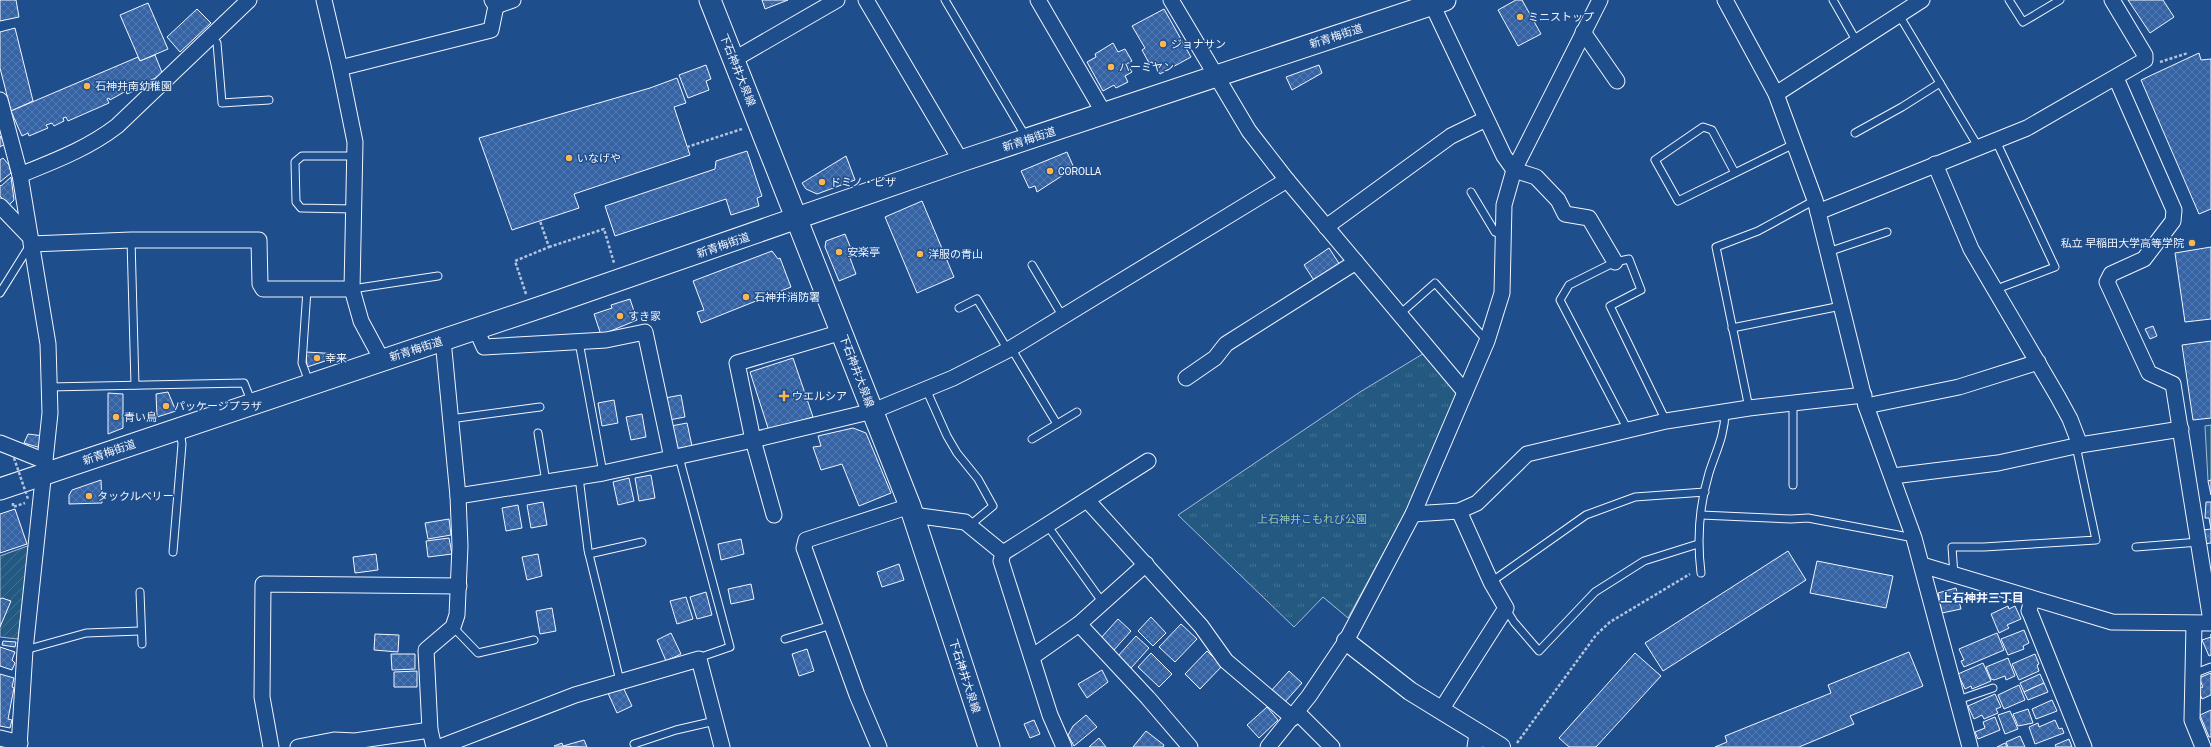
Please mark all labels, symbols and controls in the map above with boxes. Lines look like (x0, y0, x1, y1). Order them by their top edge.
place label: ミニストップ (1528, 10, 1594, 24)
marker: ミニストップ (1515, 12, 1525, 22)
street label: 新青梅街道 (1308, 21, 1364, 51)
street label: 下石神井大泉線 (717, 32, 759, 108)
place label: ジョナサン (1171, 37, 1226, 51)
marker: ジョナサン (1158, 39, 1168, 49)
place label: バーミヤン (1119, 60, 1174, 74)
marker: バーミヤン (1106, 62, 1116, 72)
place label: 石神井南幼稚園 (95, 79, 172, 93)
marker: 石神井南幼稚園 (82, 81, 92, 91)
street label: 新青梅街道 (1001, 124, 1057, 154)
place label: いなげや (577, 151, 621, 165)
marker: いなげや (564, 153, 574, 163)
place label: COROLLA (1058, 164, 1102, 178)
marker: COROLLA (1045, 166, 1055, 176)
place label: ドミノ・ピザ (830, 175, 896, 189)
marker: ドミノ・ピザ (817, 177, 827, 187)
street label: 新青梅街道 (695, 229, 751, 261)
place label: 私立 早稲田大学高等学院 (2060, 236, 2184, 250)
marker: 私立 早稲田大学高等学院 (2187, 238, 2197, 248)
place label: 安楽亭 (847, 245, 880, 259)
marker: 安楽亭 (834, 247, 844, 257)
place label: 洋服の青山 (928, 247, 983, 261)
marker: 洋服の青山 (915, 249, 925, 259)
place label: 石神井消防署 (754, 290, 820, 304)
marker: 石神井消防署 (741, 292, 751, 302)
place label: すき家 (628, 309, 661, 323)
marker: すき家 (615, 311, 625, 321)
street label: 下石神井大泉線 (837, 333, 877, 409)
street label: 新青梅街道 (388, 334, 444, 364)
place label: 幸来 (325, 351, 347, 365)
marker: 幸来 (312, 353, 322, 363)
place label: ウエルシア (792, 389, 847, 403)
marker: ウエルシア (779, 391, 789, 401)
place label: パッケージプラザ (174, 399, 262, 413)
marker: パッケージプラザ (161, 401, 171, 411)
place label: 青い鳥 (124, 410, 157, 424)
marker: 青い鳥 (111, 412, 121, 422)
street label: 新青梅街道 (81, 436, 137, 468)
place label: タックルベリー (97, 489, 174, 503)
marker: タックルベリー (84, 491, 94, 501)
park label: 上石神井こもれび公園 (1257, 512, 1367, 526)
district label: 上石神井三丁目 (1940, 590, 2024, 606)
street label: 下石神井大泉線 (946, 637, 984, 715)

